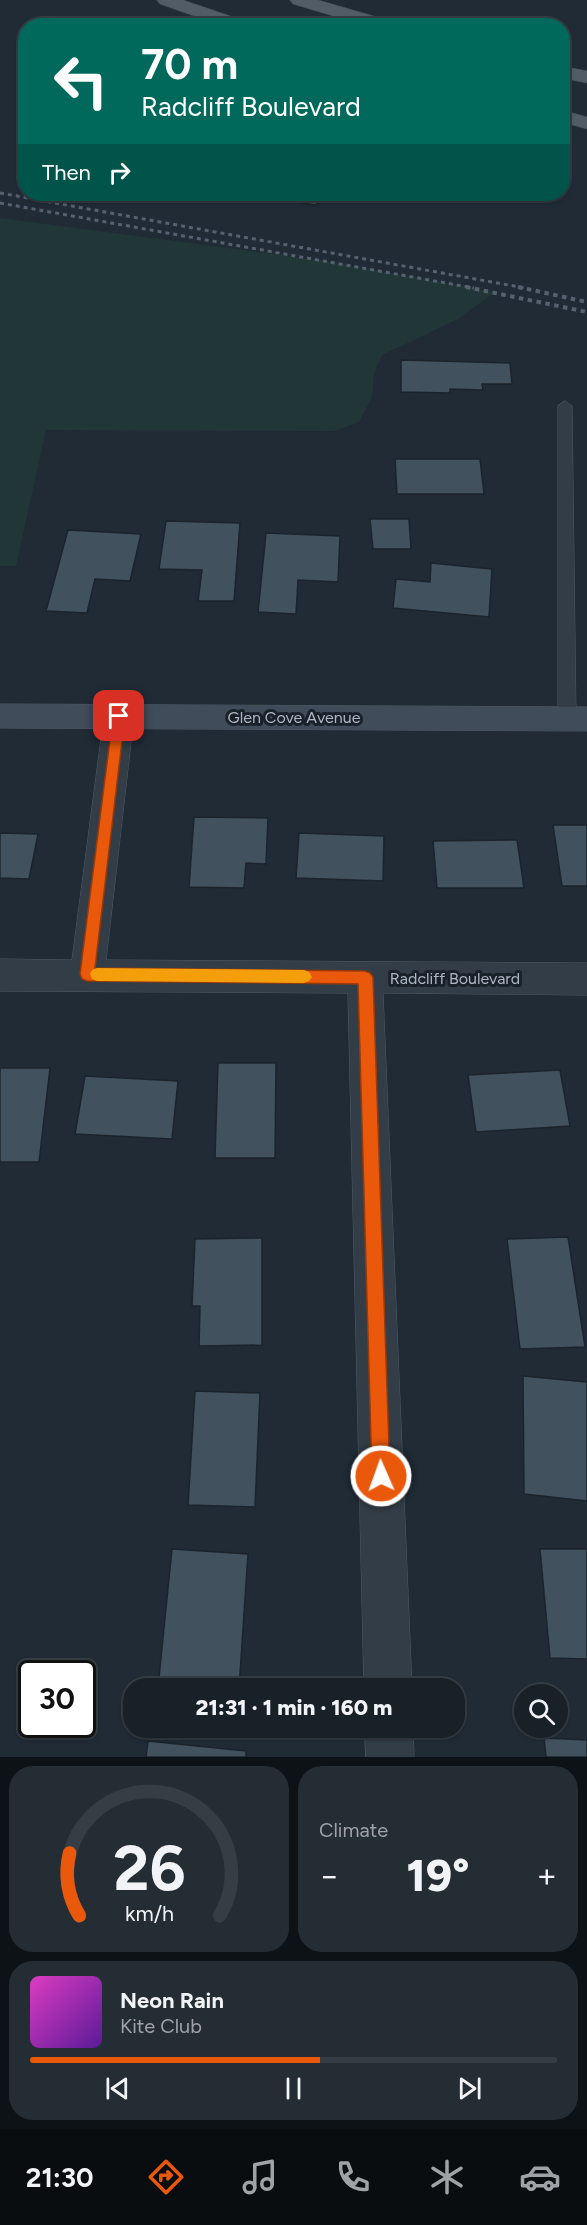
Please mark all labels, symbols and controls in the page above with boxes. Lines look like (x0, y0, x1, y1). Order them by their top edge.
text: 70 m (141, 39, 238, 90)
icon: left (42, 42, 120, 120)
text: Radcliff Boulevard (141, 90, 361, 123)
icon: right (103, 156, 136, 189)
text: Then (42, 159, 91, 186)
pin (93, 690, 144, 741)
icon: arrive (102, 699, 135, 732)
street label: Glen Cove Avenue (228, 708, 361, 727)
street label: Radcliff Boulevard (390, 969, 520, 988)
position arrow (349, 1444, 413, 1508)
speed limit sign: 30 (18, 1660, 96, 1738)
map controls (514, 1684, 568, 1738)
button: search (514, 1684, 568, 1738)
text: 21:31 · 1 min · 160 m (195, 1694, 393, 1721)
text: Climate (319, 1818, 388, 1842)
text: 26 (113, 1831, 185, 1906)
text: 19° (407, 1848, 469, 1902)
text: − (319, 1856, 340, 1895)
text: + (536, 1856, 557, 1895)
text: km/h (125, 1901, 173, 1926)
text: Neon Rain (120, 1987, 224, 2014)
text: Kite Club (120, 2014, 202, 2038)
icon: previous (101, 2072, 134, 2105)
icon: pause (277, 2072, 310, 2105)
icon: next (453, 2072, 486, 2105)
icon: directions (145, 2156, 187, 2198)
icon: music (239, 2156, 281, 2198)
icon: phone (332, 2156, 374, 2198)
icon: climate (426, 2156, 468, 2198)
icon: car (519, 2156, 561, 2198)
text: 21:30 (26, 2161, 93, 2194)

